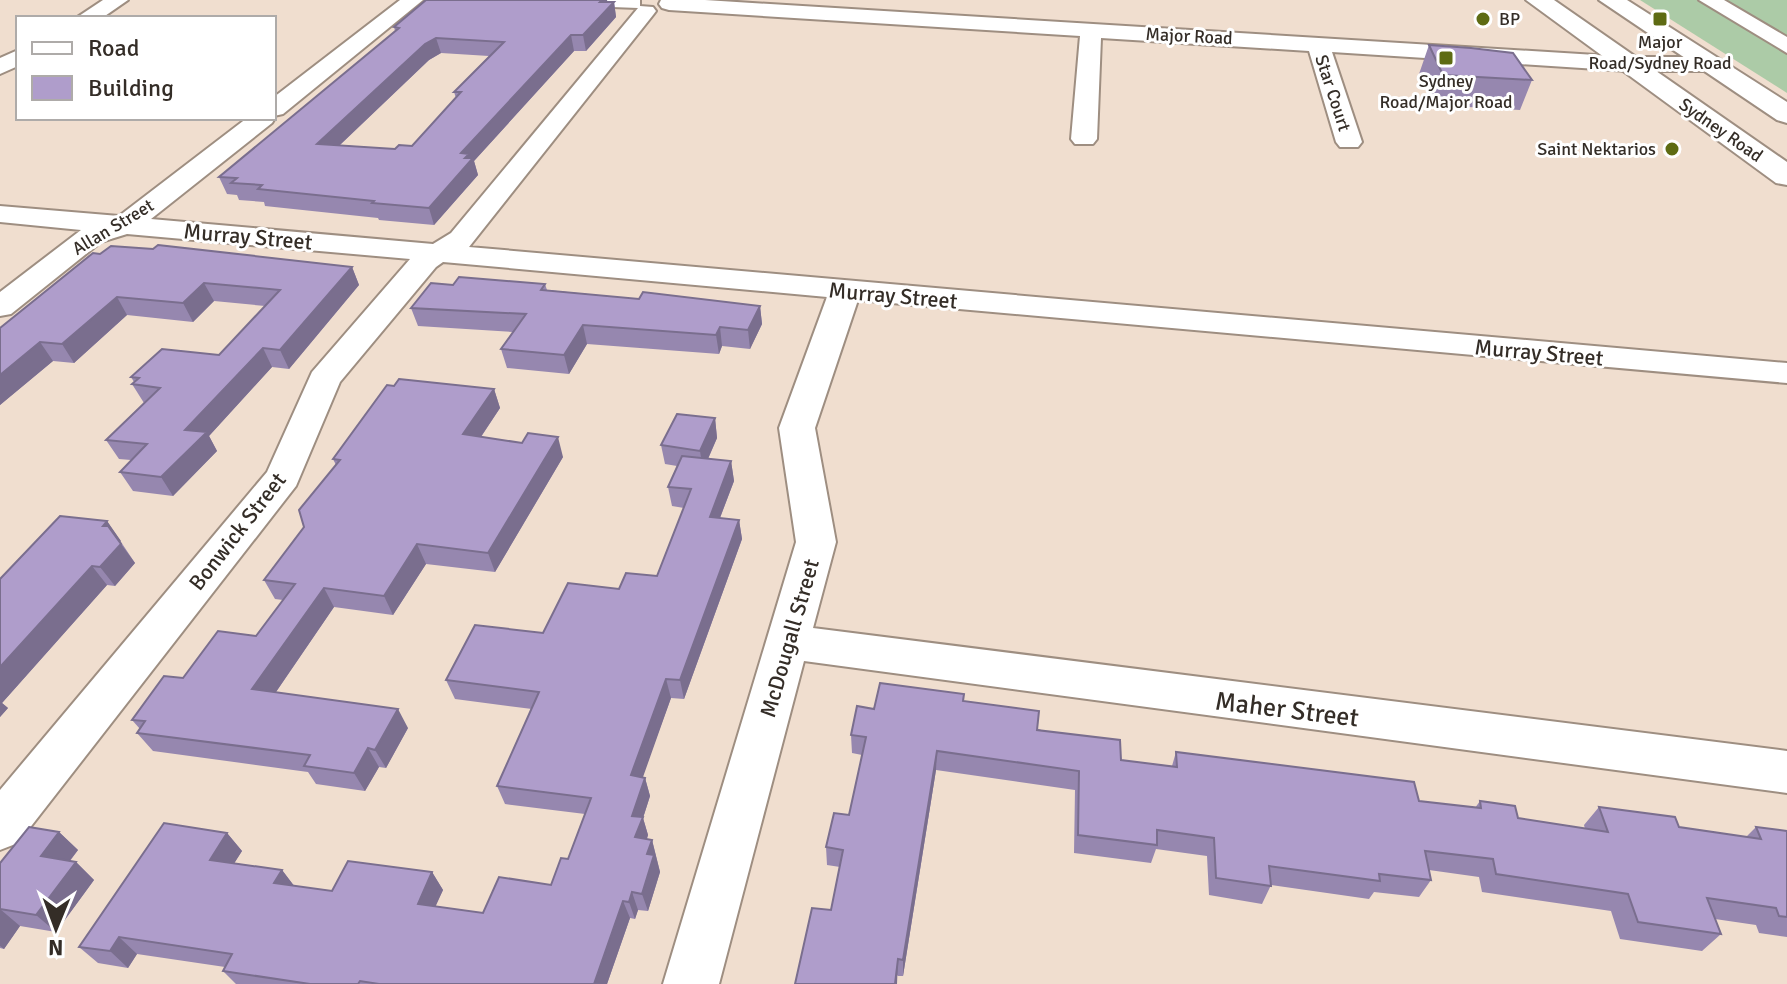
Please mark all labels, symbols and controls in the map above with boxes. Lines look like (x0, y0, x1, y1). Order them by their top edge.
place label: BP (1499, 8, 1520, 30)
marker: BP (1474, 10, 1492, 28)
marker: Major Road/Sydney Road (1651, 10, 1669, 28)
legend (16, 16, 276, 120)
street label: Major Road (1145, 23, 1233, 49)
place label: Major Road/Sydney Road (1588, 31, 1732, 74)
text: Road (88, 33, 139, 63)
marker: Sydney Road/Major Road (1437, 49, 1455, 67)
street label: Star Court (1310, 52, 1356, 134)
place label: Sydney Road/Major Road (1380, 70, 1512, 113)
text: Building (88, 73, 174, 103)
street label: Sydney Road (1675, 93, 1767, 167)
place label: Saint Nektarios (1537, 138, 1656, 160)
marker: Saint Nektarios (1663, 140, 1681, 158)
street label: Allan Street (68, 194, 158, 260)
street label: Murray Street (182, 217, 314, 256)
street label: Murray Street (827, 276, 959, 315)
street label: Murray Street (1473, 333, 1605, 372)
street label: Bonwick Street (183, 467, 292, 596)
street label: McDougall Street (754, 556, 825, 720)
street label: Maher Street (1213, 685, 1360, 735)
north arrow (16, 888, 96, 968)
text: N (48, 934, 64, 961)

